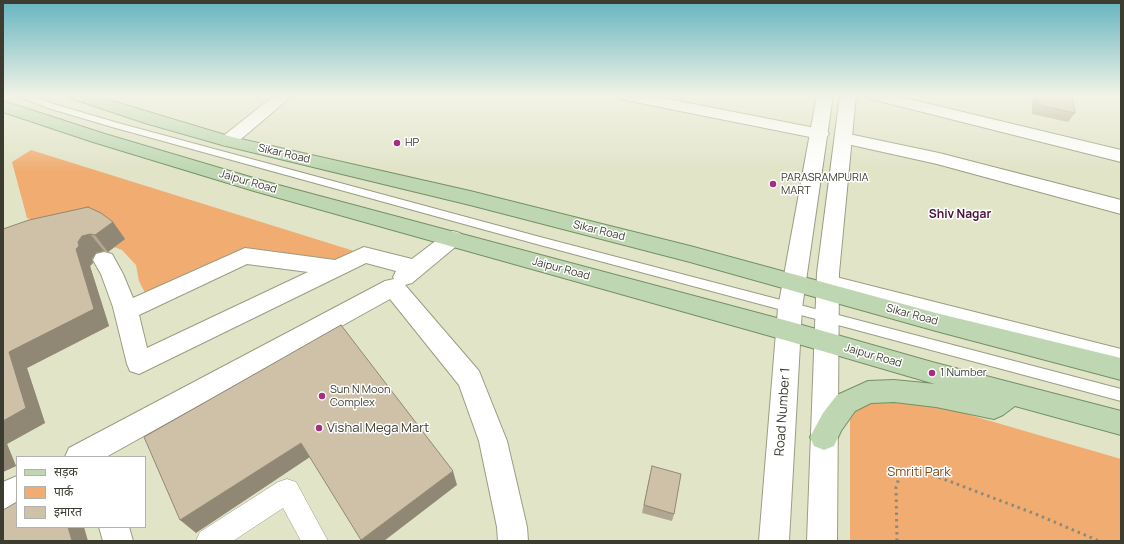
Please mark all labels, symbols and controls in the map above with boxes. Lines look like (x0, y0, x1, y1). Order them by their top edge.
place label: HP (405, 136, 419, 150)
marker: HP (392, 138, 402, 148)
street label: Sikar Road (257, 142, 311, 166)
street label: Jaipur Road (218, 168, 278, 196)
place label: PARASRAMPURIA MART (781, 171, 869, 197)
marker: PARASRAMPURIA MART (768, 179, 778, 189)
district label: Shiv Nagar (929, 208, 991, 222)
street label: Sikar Road (572, 218, 626, 244)
street label: Jaipur Road (531, 255, 591, 283)
street label: Sikar Road (885, 302, 939, 328)
street label: Jaipur Road (843, 342, 903, 370)
place label: 1 Number (940, 366, 987, 380)
street label: Road Number 1 (772, 367, 794, 457)
marker: 1 Number (927, 368, 937, 378)
place label: Sun N Moon Complex (330, 383, 391, 409)
marker: Sun N Moon Complex (317, 391, 327, 401)
place label: Vishal Mega Mart (327, 420, 429, 436)
marker: Vishal Mega Mart (314, 423, 324, 433)
legend (16, 456, 146, 528)
text: सड़क (54, 463, 78, 480)
park label: Smriti Park (887, 464, 951, 480)
text: पार्क (54, 483, 73, 500)
text: इमारत (54, 503, 82, 520)

